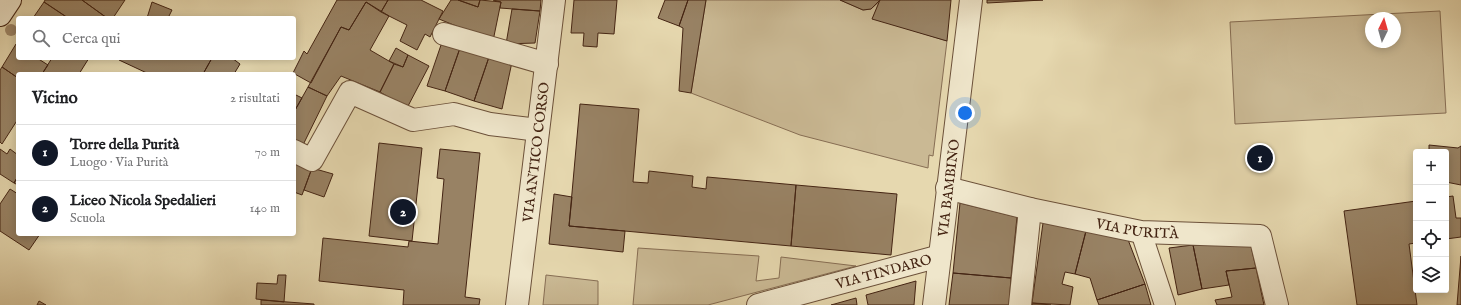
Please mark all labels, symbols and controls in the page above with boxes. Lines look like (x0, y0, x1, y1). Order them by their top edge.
north arrow (1365, 12, 1401, 48)
search box (16, 16, 296, 60)
icon: search (30, 27, 52, 49)
text: Cerca qui (62, 29, 121, 48)
street label: VIA ANTICO CORSO (519, 81, 554, 224)
text: Vicino (32, 88, 78, 109)
text: 2 risultati (230, 90, 280, 107)
your location (955, 103, 975, 123)
text: Torre della Purità (70, 135, 179, 154)
street label: VIA BAMBINO (934, 138, 964, 239)
pin: 1 (1247, 143, 1273, 173)
text: 1 (43, 144, 47, 161)
text: 70 m (255, 144, 280, 161)
map controls (1413, 149, 1449, 293)
button: + (1413, 149, 1449, 185)
text: Luogo · Via Purità (70, 154, 169, 171)
button: − (1413, 185, 1449, 221)
text: Liceo Nicola Spedalieri (70, 191, 216, 210)
pin: 2 (390, 197, 416, 227)
text: 2 (42, 200, 48, 217)
text: 140 m (250, 200, 280, 217)
text: Scuola (70, 210, 105, 227)
street label: VIA PURITÀ (1093, 215, 1180, 243)
button: locate (1413, 221, 1449, 257)
street label: VIA TINDARO (833, 251, 934, 294)
button: layers (1413, 257, 1449, 293)

